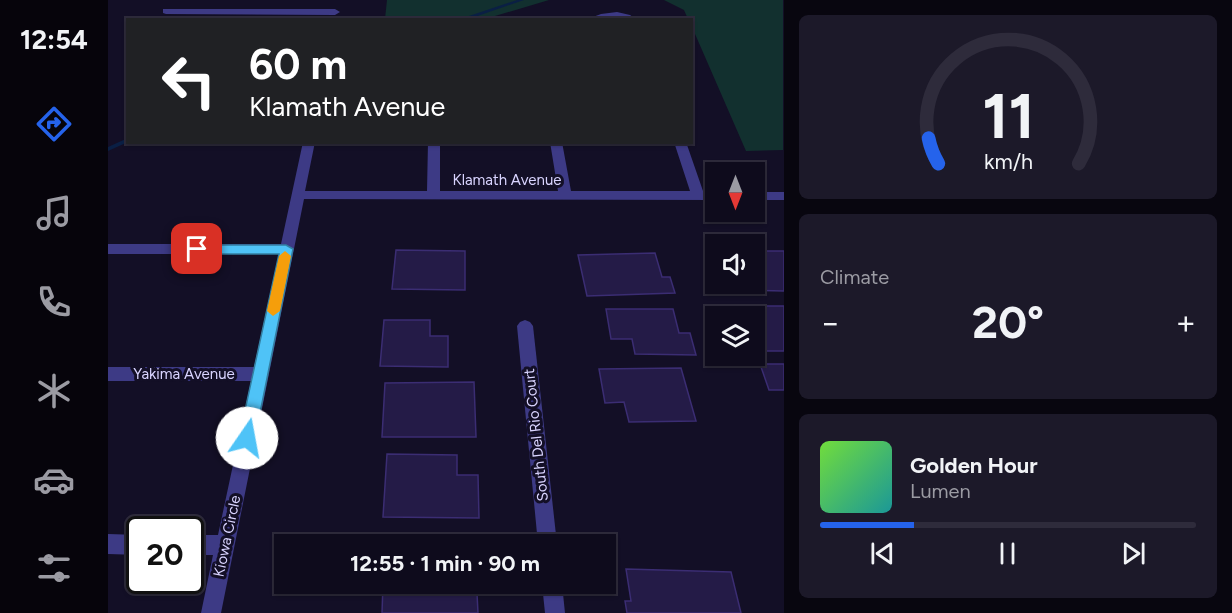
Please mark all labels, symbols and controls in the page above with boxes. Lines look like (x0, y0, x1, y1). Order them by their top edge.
text: 12:54 (20, 23, 88, 56)
text: 60 m (249, 39, 347, 90)
icon: left (150, 42, 228, 120)
text: 11 (982, 79, 1034, 154)
text: Klamath Avenue (249, 90, 445, 123)
icon: directions (33, 103, 75, 145)
text: km/h (984, 150, 1032, 175)
north arrow (705, 162, 765, 222)
map controls (705, 162, 765, 366)
street label: Klamath Avenue (453, 171, 562, 189)
icon: music (33, 192, 75, 234)
pin (171, 223, 222, 274)
icon: arrive (180, 232, 213, 265)
button: sound (705, 234, 765, 294)
text: Climate (820, 265, 889, 289)
icon: phone (33, 281, 75, 323)
text: 20° (972, 295, 1044, 349)
text: − (820, 303, 841, 342)
text: + (1175, 303, 1196, 342)
button: layers (705, 306, 765, 366)
street label: Yakima Avenue (133, 365, 235, 383)
street label: South Del Rio Court (520, 367, 552, 502)
icon: climate (33, 370, 75, 412)
position arrow (215, 406, 279, 470)
text: Golden Hour (910, 452, 1038, 479)
icon: car (33, 459, 75, 501)
text: Lumen (910, 479, 971, 503)
street label: Kiowa Circle (210, 494, 244, 578)
speed limit sign: 20 (126, 516, 204, 594)
icon: previous (866, 537, 899, 570)
icon: pause (991, 537, 1024, 570)
icon: next (1117, 537, 1150, 570)
icon: filters (33, 547, 75, 589)
text: 12:55 · 1 min · 90 m (350, 550, 540, 577)

